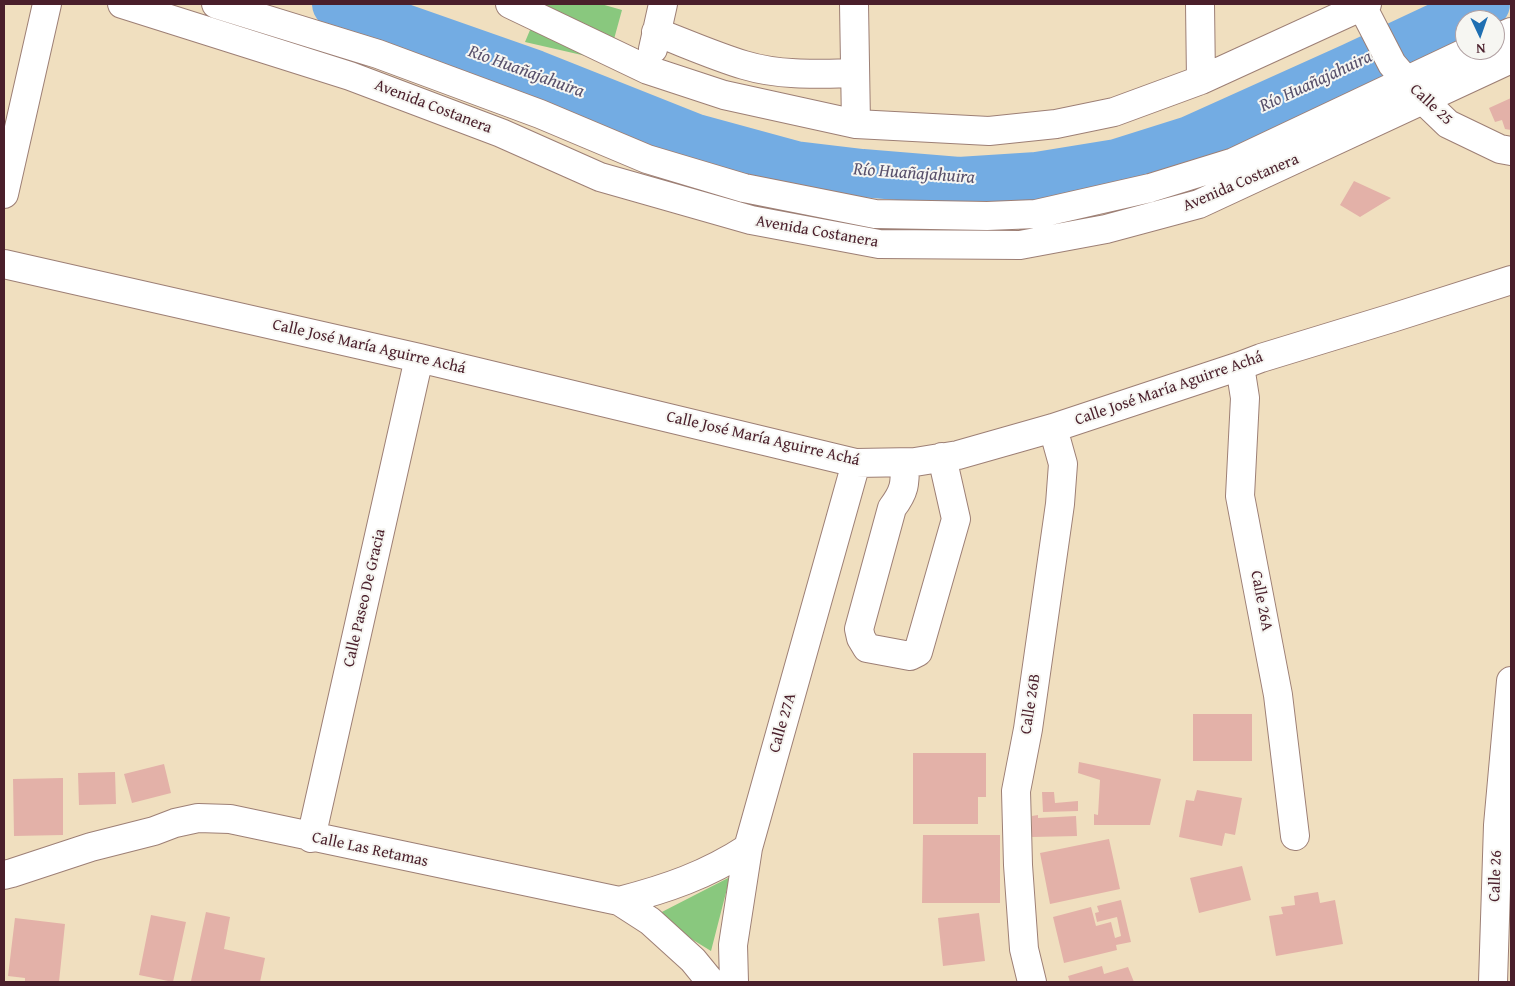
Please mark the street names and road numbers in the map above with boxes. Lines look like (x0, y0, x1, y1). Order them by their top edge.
street label: Avenida Costanera (372, 76, 494, 138)
street label: Calle 25 (1406, 80, 1456, 130)
street label: Avenida Costanera (1180, 150, 1302, 216)
street label: Avenida Costanera (754, 212, 880, 252)
street label: Calle José María Aguirre Achá (271, 315, 467, 379)
street label: Calle José María Aguirre Achá (1072, 348, 1266, 430)
street label: Calle José María Aguirre Achá (665, 407, 861, 471)
street label: Calle Paseo De Gracia (340, 527, 390, 669)
street label: Calle 26A (1246, 569, 1276, 633)
street label: Calle 26B (1017, 672, 1045, 736)
street label: Calle 27A (765, 691, 801, 755)
street label: Calle Las Retamas (310, 828, 430, 872)
street label: Calle 26 (1486, 850, 1506, 902)

